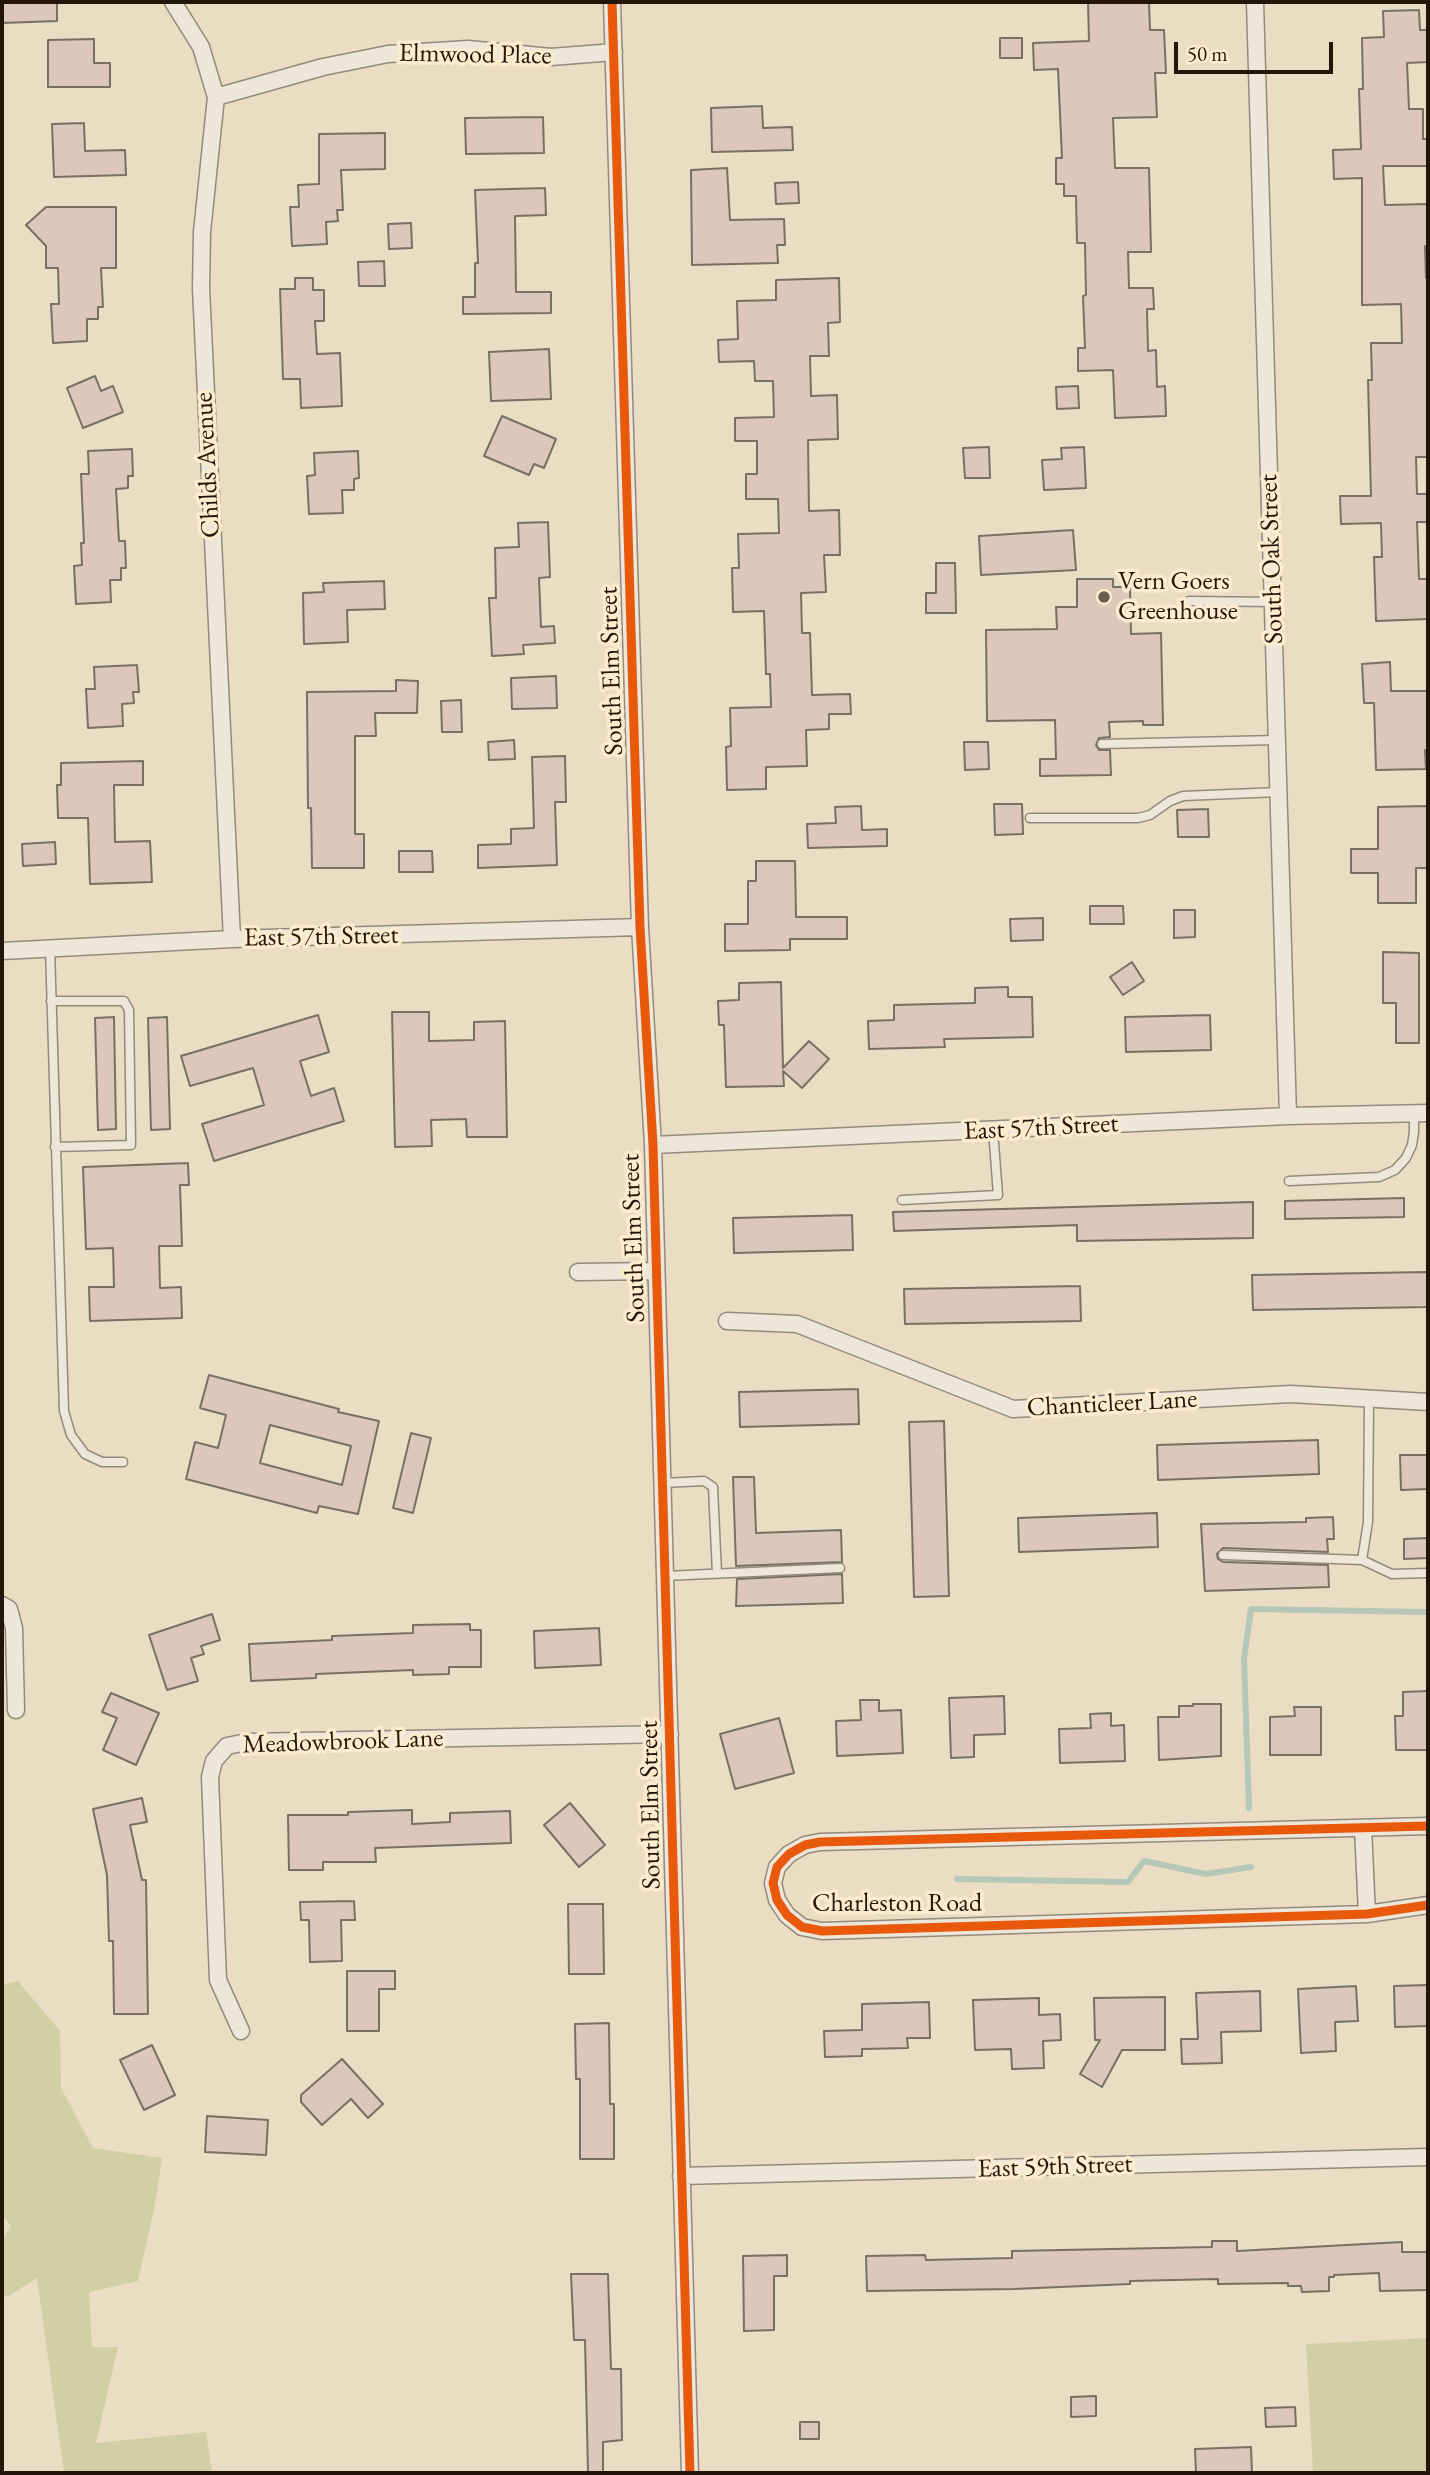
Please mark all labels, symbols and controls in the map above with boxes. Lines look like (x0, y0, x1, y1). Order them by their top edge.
scale bar (1178, 28, 1337, 72)
street label: Elmwood Place (398, 38, 552, 72)
text: 50 m (1187, 40, 1228, 67)
street label: Childs Avenue (189, 391, 227, 539)
street label: South Oak Street (1253, 473, 1291, 645)
place label: Vern Goers Greenhouse (1118, 566, 1238, 628)
street label: South Elm Street (593, 586, 631, 756)
marker: Vern Goers Greenhouse (1096, 589, 1112, 605)
street label: East 57th Street (243, 920, 399, 954)
street label: East 57th Street (963, 1108, 1119, 1148)
street label: South Elm Street (615, 1153, 653, 1323)
street label: Chanticleer Lane (1026, 1384, 1198, 1424)
street label: South Elm Street (634, 1720, 668, 1890)
street label: Meadowbrook Lane (242, 1723, 444, 1761)
street label: Charleston Road (812, 1888, 982, 1920)
street label: East 59th Street (977, 2149, 1133, 2185)

